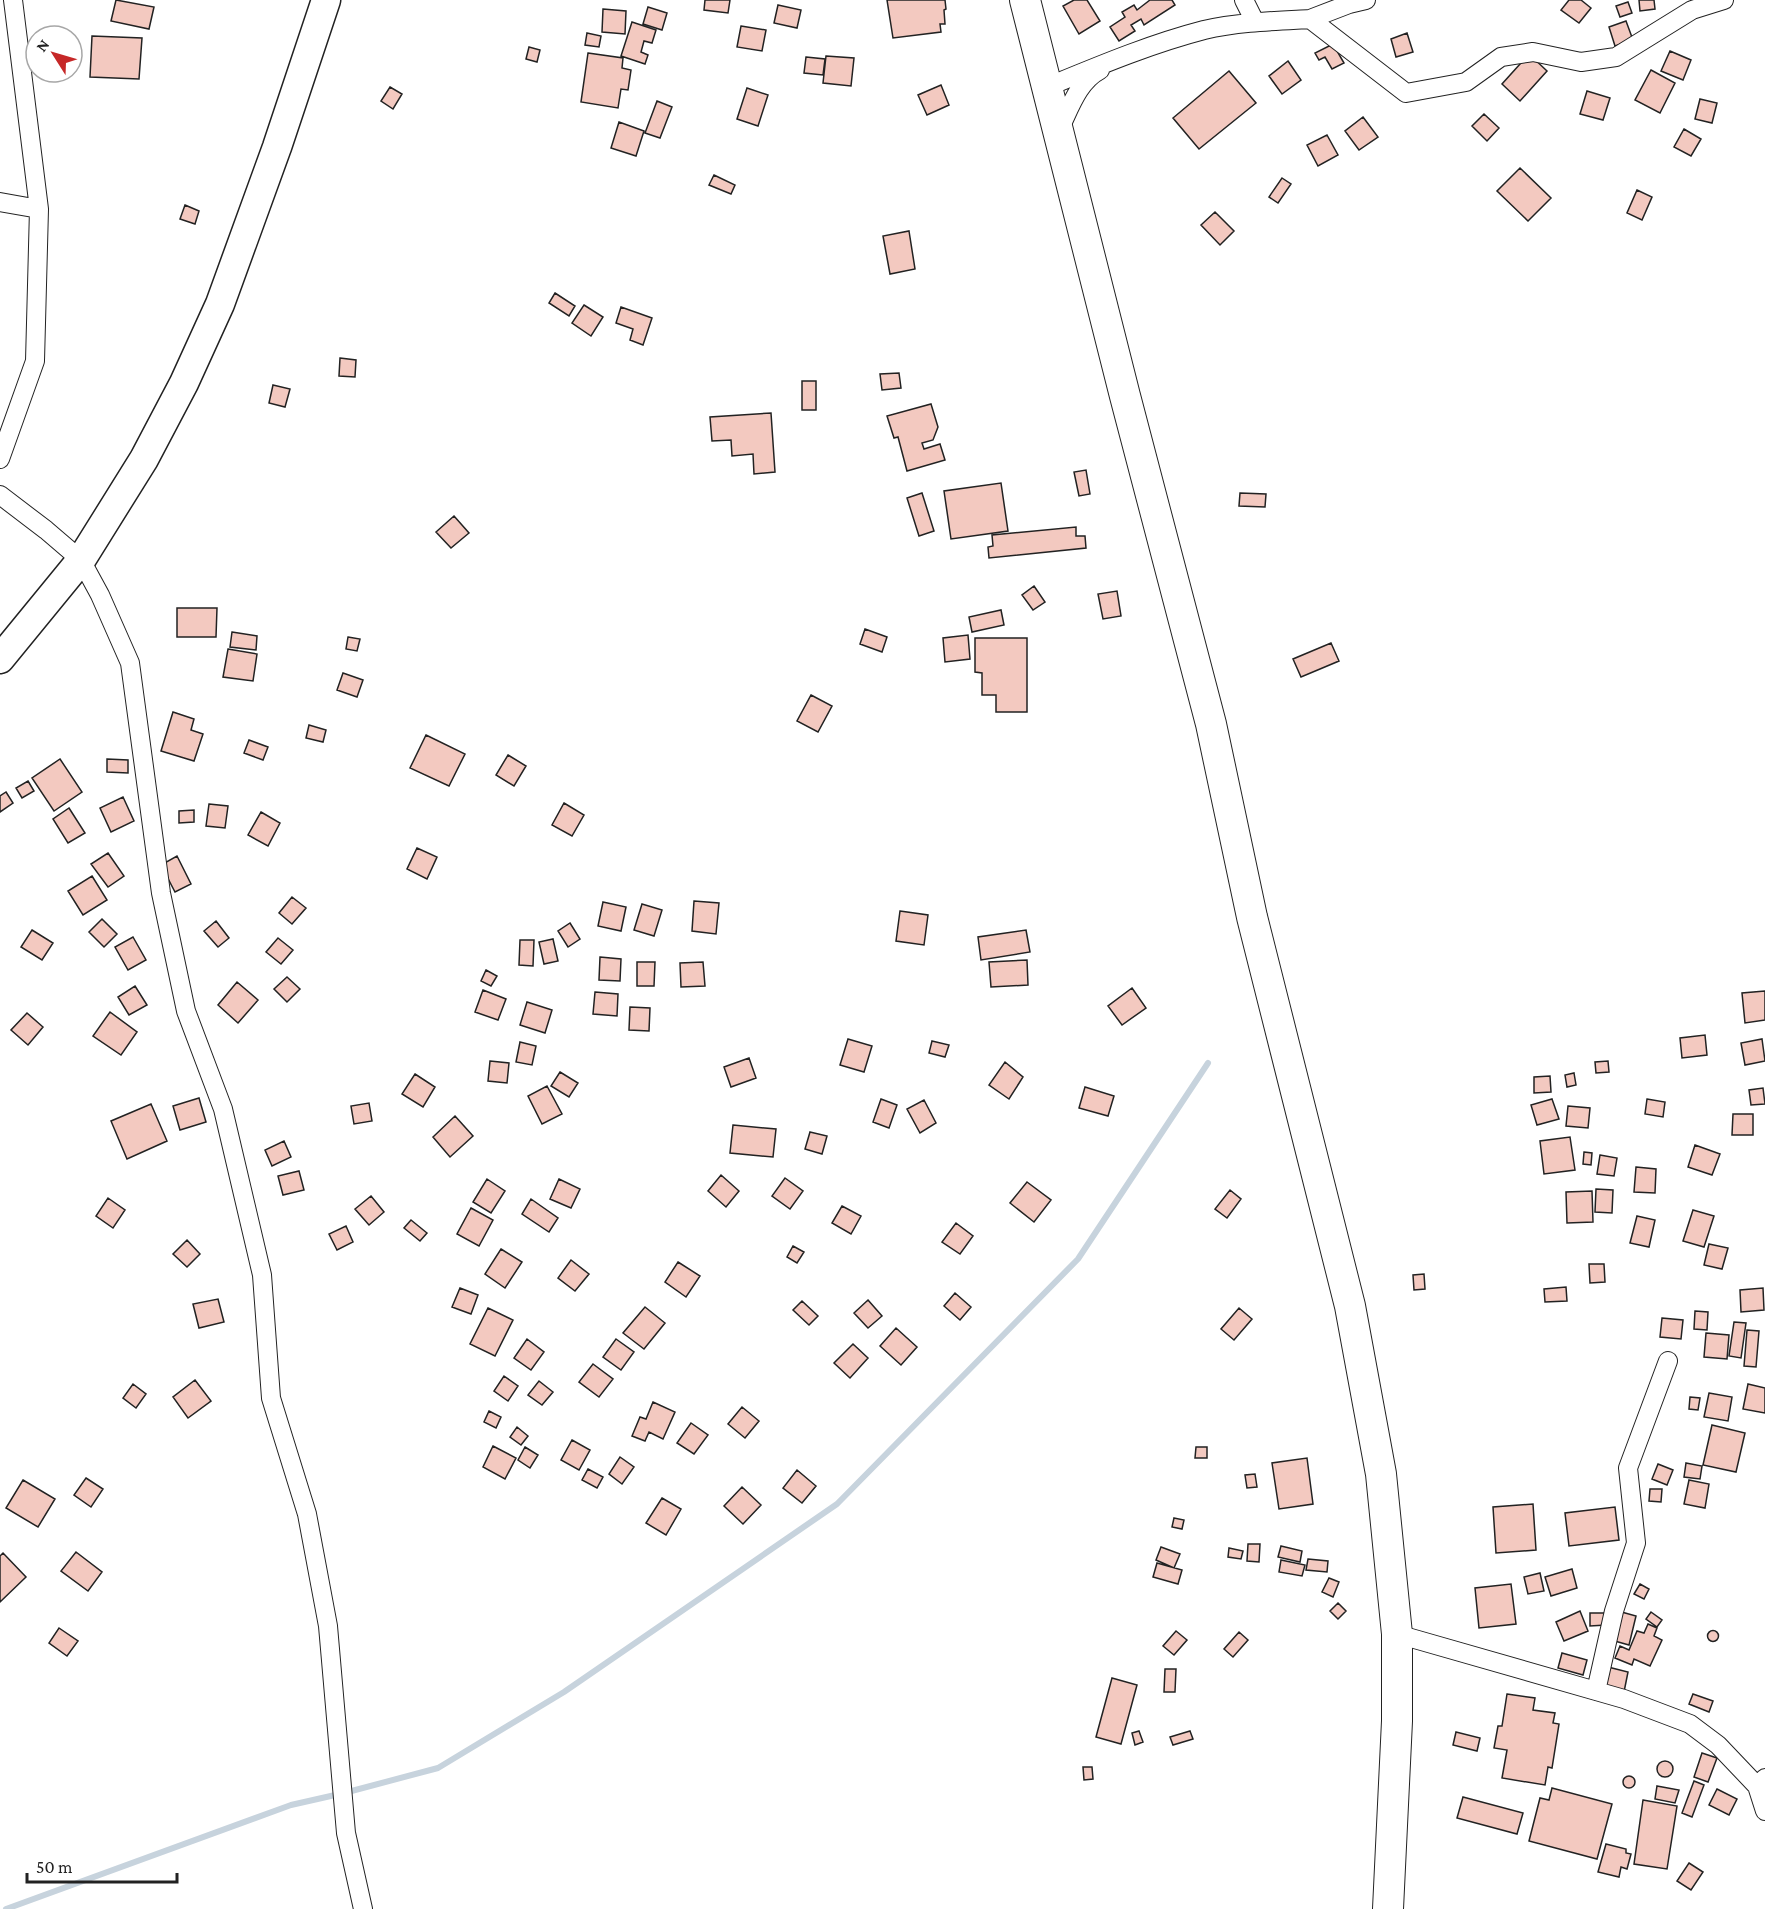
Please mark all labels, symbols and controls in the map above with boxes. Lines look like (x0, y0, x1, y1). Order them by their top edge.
north arrow (24, 24, 84, 84)
text: N (32, 36, 53, 55)
scale bar (27, 1846, 177, 1884)
text: 50 m (36, 1857, 73, 1877)

